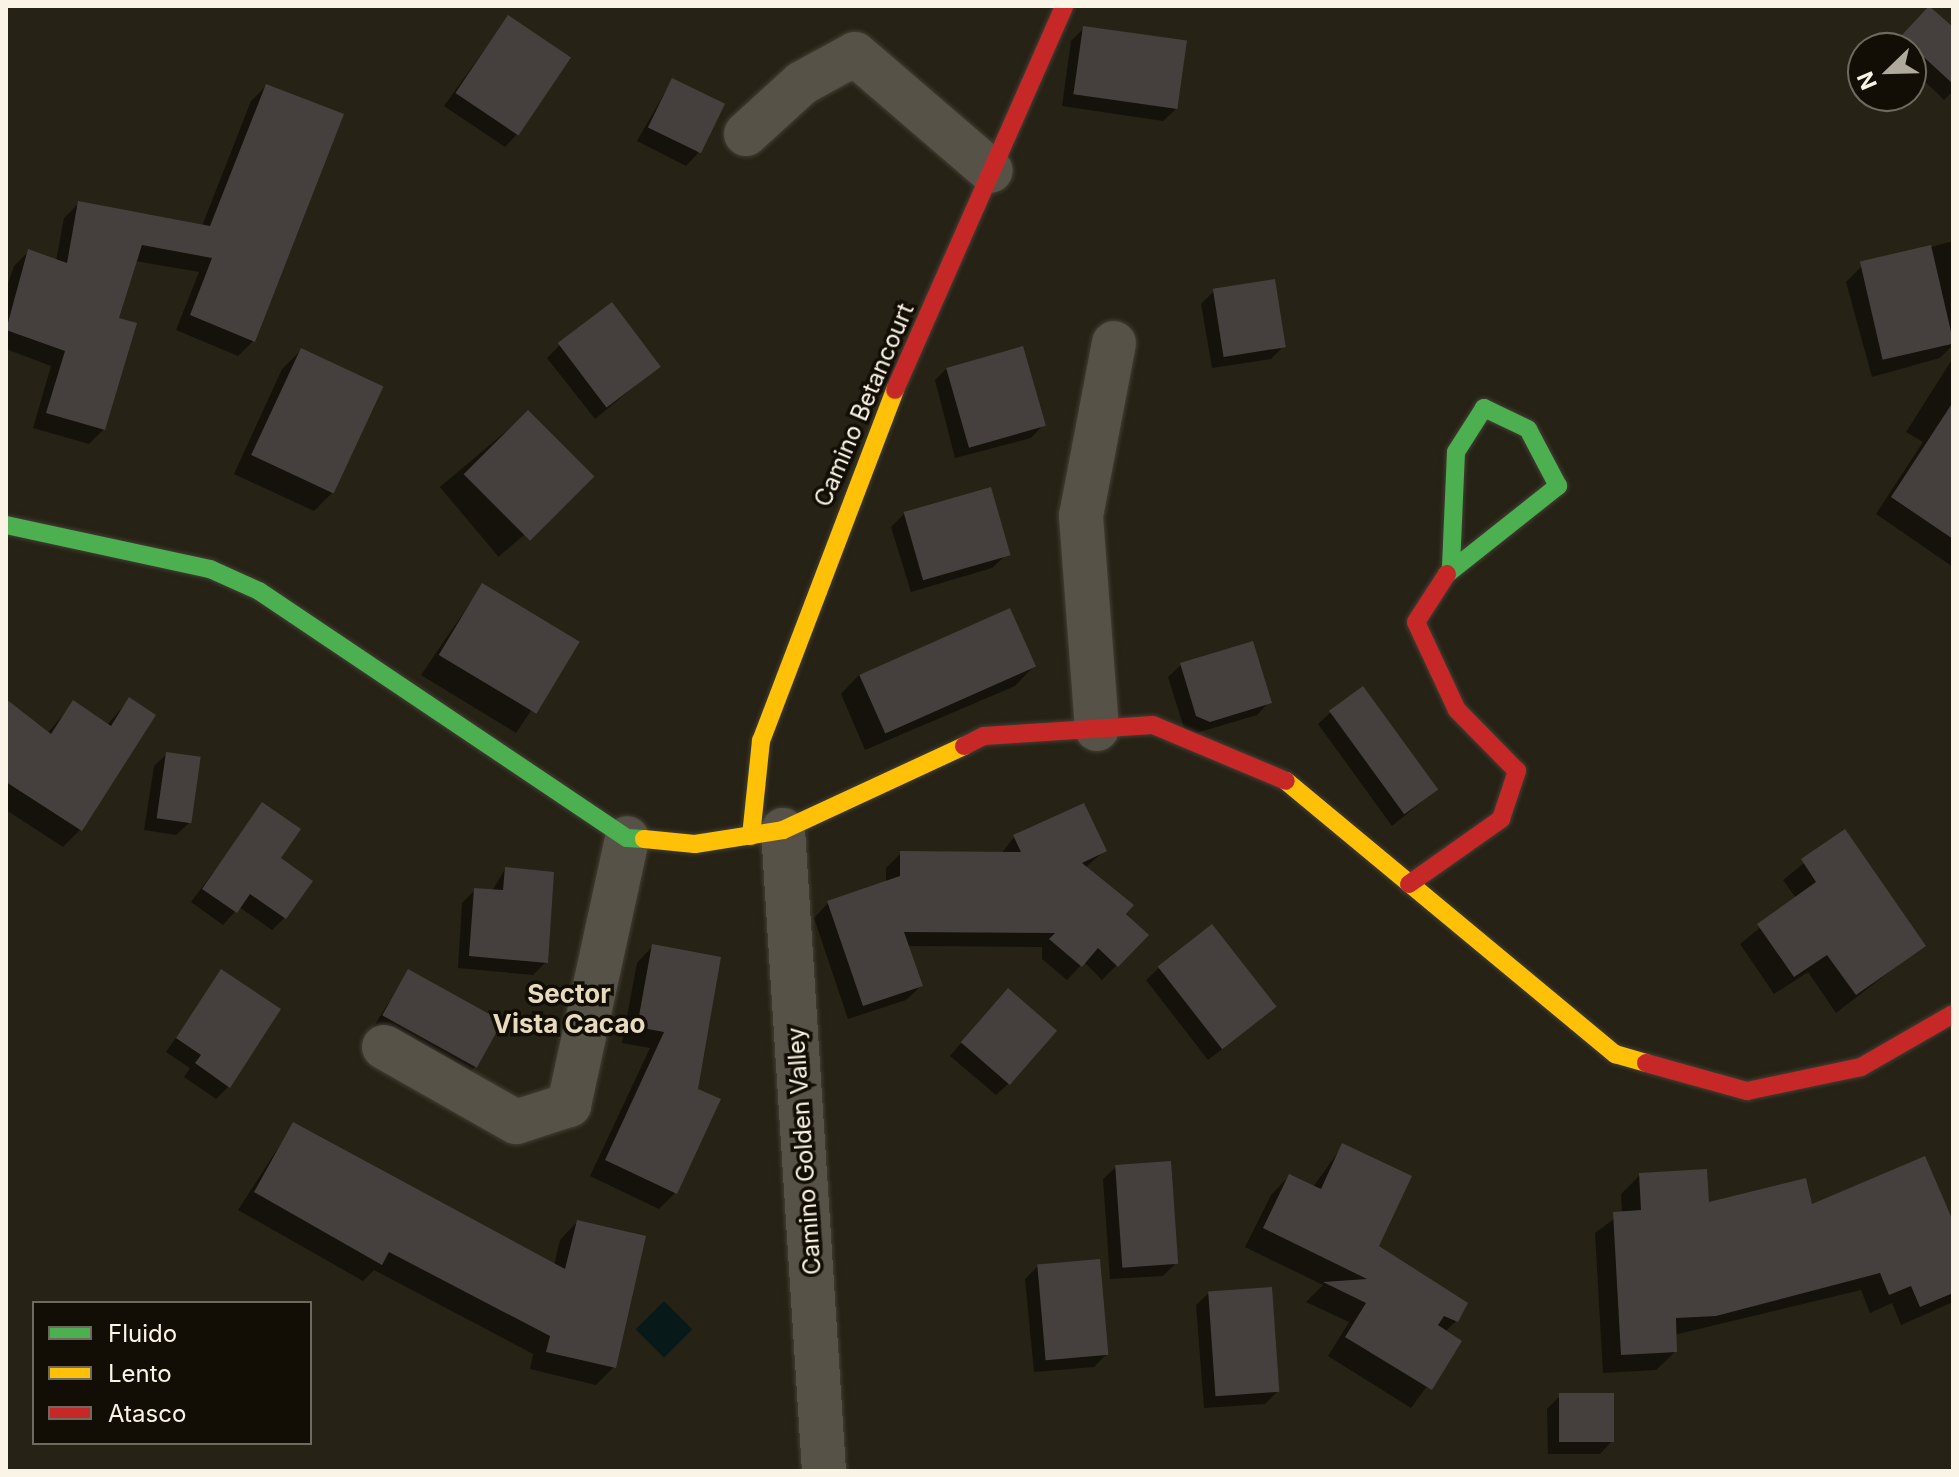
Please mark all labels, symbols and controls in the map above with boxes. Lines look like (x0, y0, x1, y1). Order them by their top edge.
north arrow (1847, 32, 1927, 112)
text: N (1852, 68, 1882, 93)
street label: Camino Betancourt (808, 299, 920, 511)
district label: Sector Vista Cacao (493, 978, 645, 1040)
street label: Camino Golden Valley (781, 1026, 827, 1276)
legend (32, 1301, 312, 1445)
text: Fluido (108, 1319, 177, 1348)
text: Lento (108, 1359, 172, 1388)
text: Atasco (108, 1399, 186, 1428)

